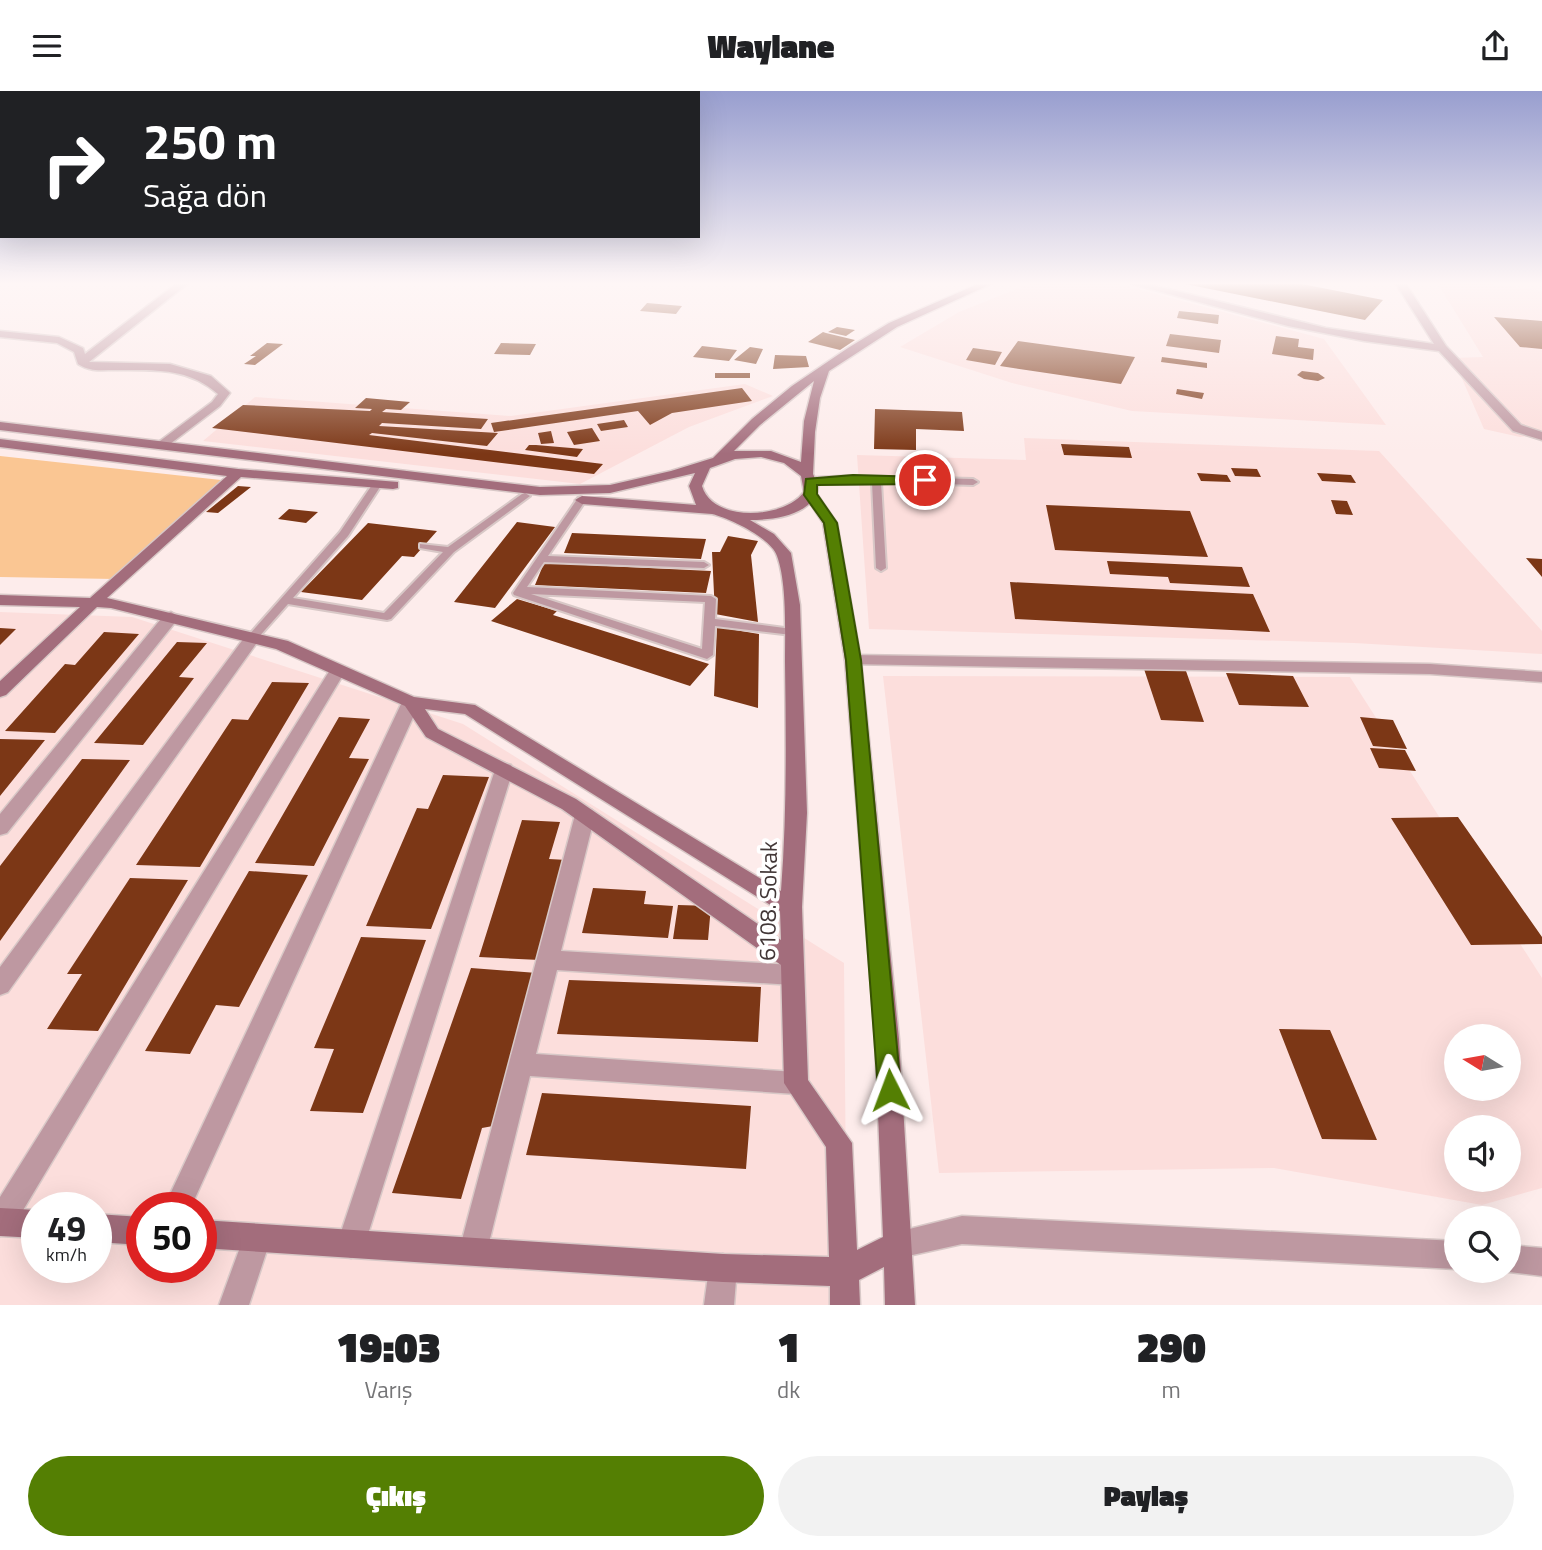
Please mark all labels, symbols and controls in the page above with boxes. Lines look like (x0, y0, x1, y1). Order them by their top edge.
text: Waylane (708, 22, 834, 70)
icon: menu (28, 27, 66, 65)
icon: share (1476, 27, 1514, 65)
text: 250 m (143, 103, 277, 178)
icon: right (28, 119, 119, 210)
text: Sağa dön (143, 171, 267, 219)
pin (895, 450, 955, 510)
icon: arrive (906, 461, 944, 499)
street label: 6108. Sokak (749, 841, 786, 961)
north arrow (1444, 1024, 1521, 1101)
map controls (1444, 1024, 1521, 1283)
position arrow (853, 1053, 927, 1127)
button: sound (1444, 1115, 1521, 1192)
speed limit sign: 50 (126, 1192, 217, 1283)
text: 49 (47, 1201, 86, 1255)
button: search (1444, 1206, 1521, 1283)
text: km/h (46, 1241, 87, 1268)
text: 19:03 (336, 1314, 441, 1378)
text: 1 (777, 1314, 800, 1378)
text: 290 (1136, 1314, 1206, 1378)
text: Varış (365, 1372, 412, 1407)
text: dk (777, 1372, 800, 1407)
text: m (1161, 1372, 1181, 1407)
button: Çıkış (28, 1456, 764, 1536)
button: Paylaş (778, 1456, 1514, 1536)

